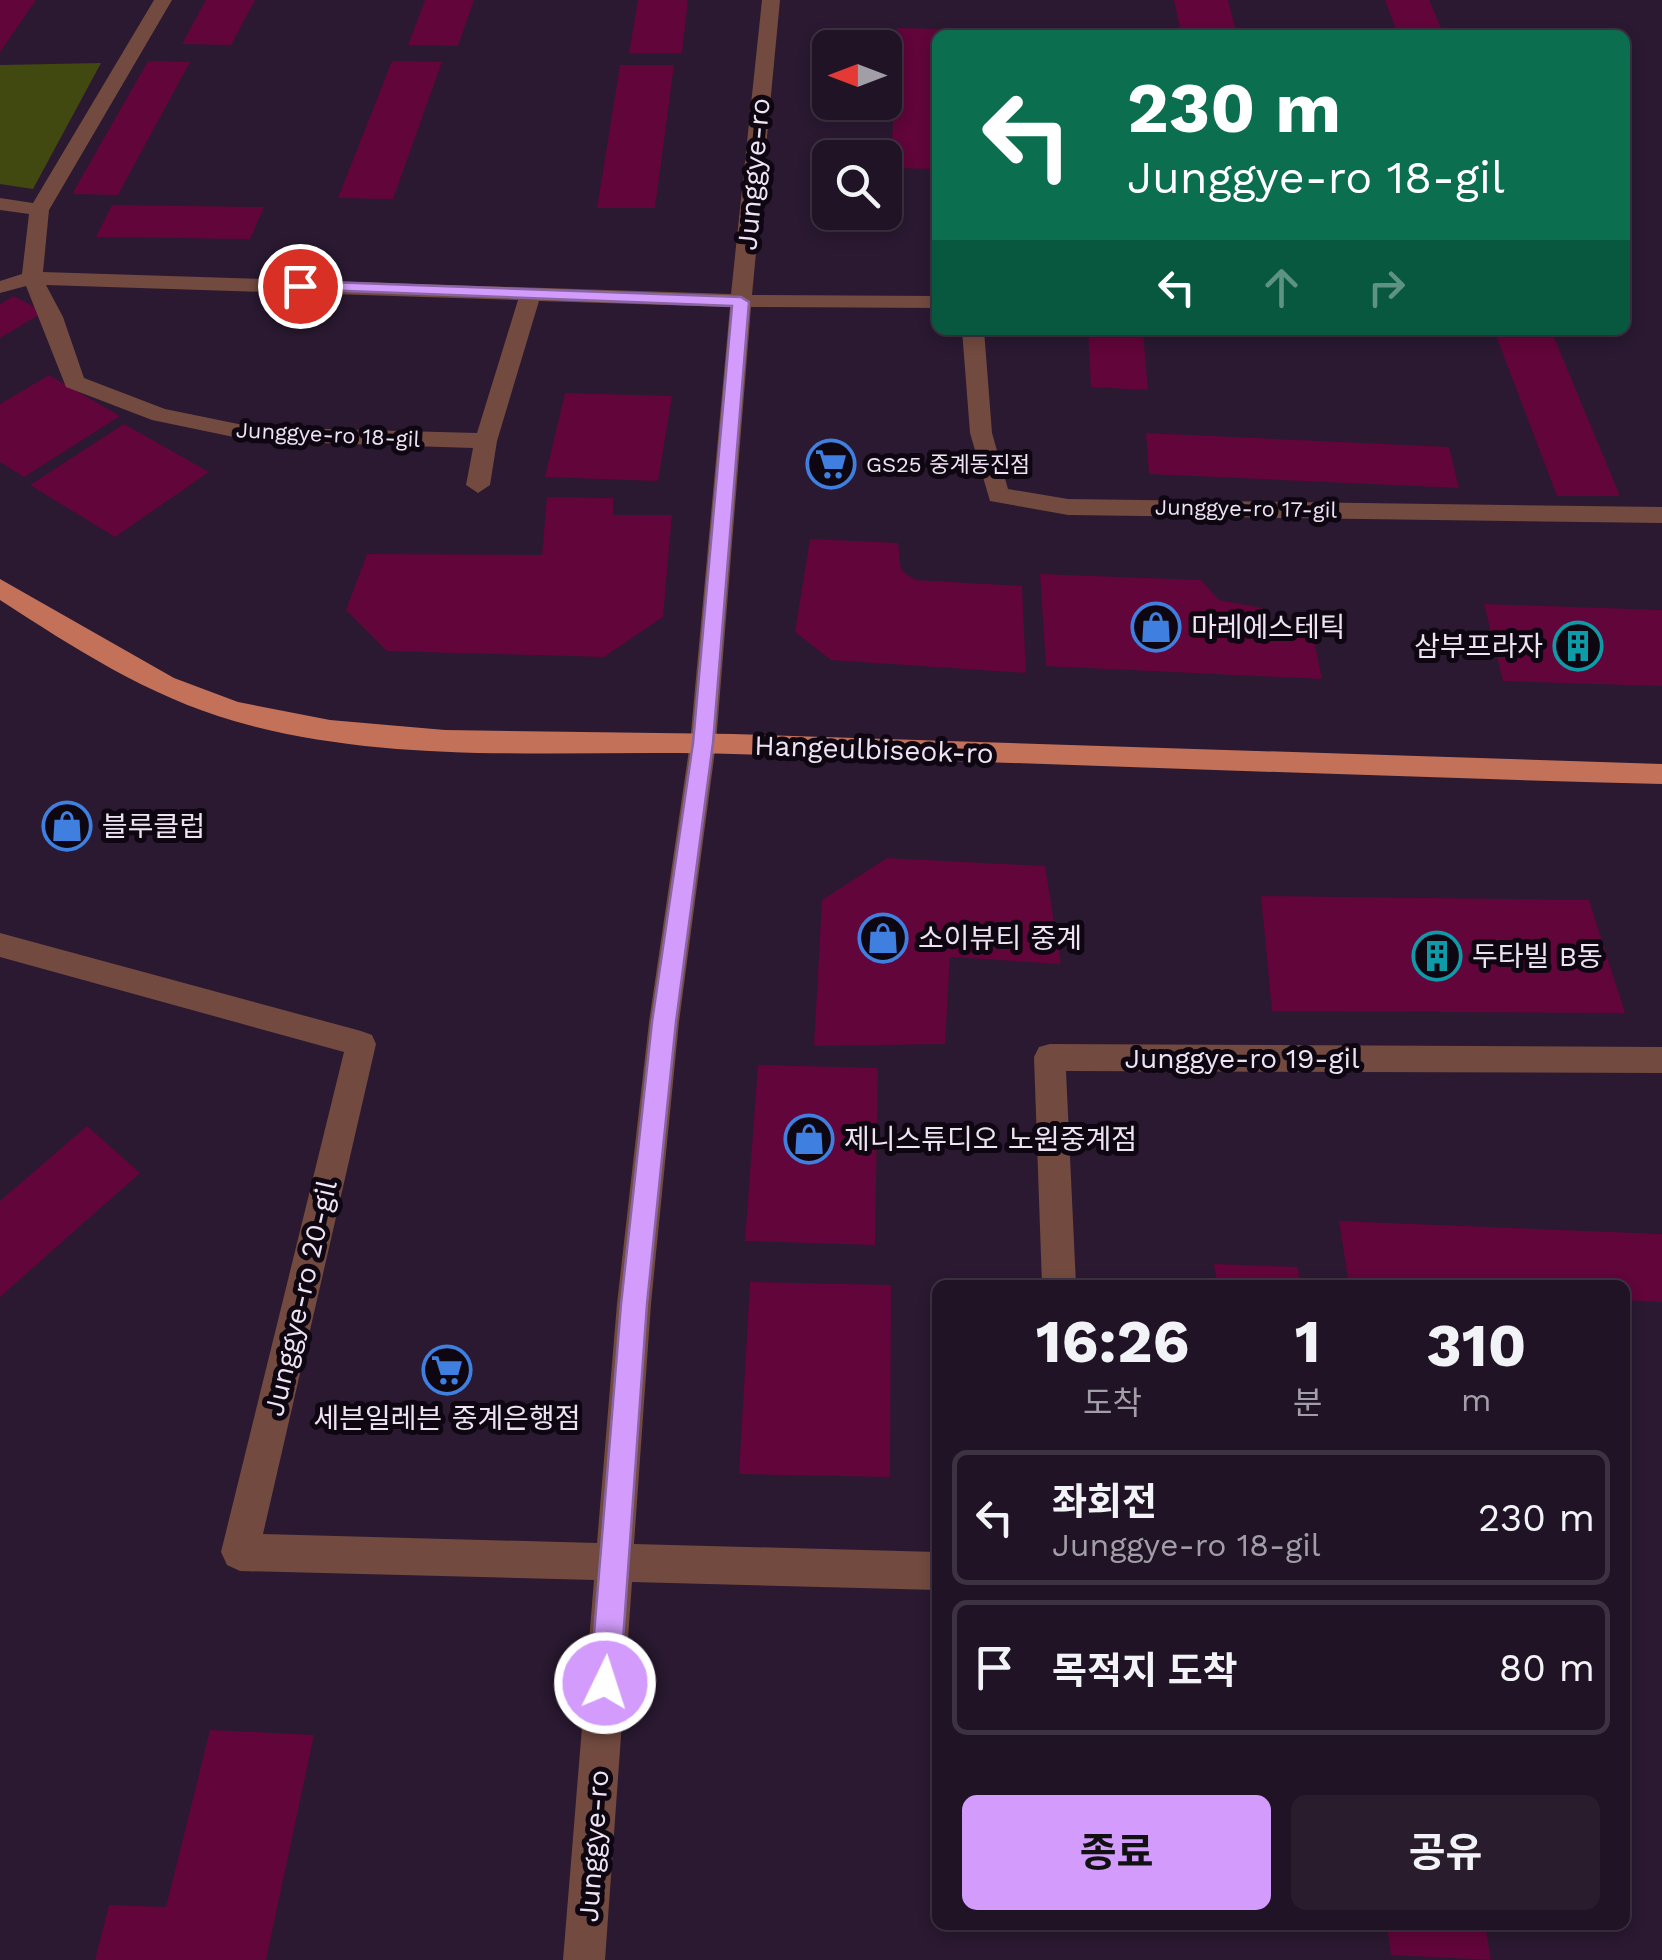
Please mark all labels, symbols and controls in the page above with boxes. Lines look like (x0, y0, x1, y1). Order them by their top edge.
north arrow (812, 30, 902, 120)
map controls (812, 30, 902, 230)
text: 230 m (1127, 67, 1341, 149)
icon: left (962, 70, 1092, 200)
street label: Junggye-ro (730, 97, 777, 252)
button: search (812, 140, 902, 230)
text: Junggye-ro 18-gil (1127, 151, 1505, 204)
pin (258, 244, 343, 329)
icon: arrive (273, 259, 328, 314)
icon: left (1149, 260, 1204, 315)
icon: ahead (1254, 260, 1309, 315)
icon: right (1359, 260, 1414, 315)
street label: Junggye-ro 18-gil (235, 417, 421, 452)
supermarket icon: GS25 중계동진점 (805, 438, 857, 490)
place label: GS25 중계동진점 (866, 452, 1030, 477)
street label: Junggye-ro 17-gil (1155, 494, 1338, 523)
shop icon: 마레에스테틱 (1130, 601, 1182, 653)
place label: 마레에스테틱 (1191, 611, 1346, 644)
building icon: 삼부프라자 (1552, 620, 1604, 672)
place label: 삼부프라자 (1414, 630, 1543, 663)
street label: Hangeulbiseok-ro (754, 729, 994, 770)
shop icon: 블루클럽 (41, 800, 93, 852)
place label: 블루클럽 (102, 810, 205, 843)
shop icon: 소이뷰티 중계 (857, 912, 909, 964)
place label: 소이뷰티 중계 (918, 922, 1082, 955)
building icon: 두타빌 B동 (1411, 930, 1463, 982)
place label: 두타빌 B동 (1472, 940, 1603, 973)
street label: Junggye-ro 19-gil (1124, 1042, 1360, 1075)
shop icon: 제니스튜디오 노원중계점 (783, 1113, 835, 1165)
place label: 제니스튜디오 노원중계점 (844, 1123, 1137, 1156)
street label: Junggye-ro 20-gil (257, 1177, 344, 1419)
text: 16:26 (1036, 1306, 1189, 1377)
text: 1 (1295, 1306, 1321, 1377)
text: 310 (1426, 1310, 1526, 1381)
supermarket icon: 세븐일레븐 중계은행점 (421, 1344, 473, 1396)
text: m (1461, 1381, 1491, 1419)
text: 도착 (1083, 1384, 1142, 1422)
text: 분 (1293, 1384, 1323, 1422)
place label: 세븐일레븐 중계은행점 (313, 1402, 581, 1435)
text: 좌회전 (1052, 1480, 1157, 1524)
icon: left (967, 1490, 1022, 1545)
text: 230 m (1478, 1496, 1595, 1540)
text: Junggye-ro 18-gil (1052, 1526, 1321, 1564)
position arrow (553, 1631, 657, 1735)
icon: arrive (967, 1640, 1022, 1695)
text: 80 m (1499, 1646, 1595, 1690)
text: 목적지 도착 (1052, 1649, 1238, 1693)
street label: Junggye-ro (572, 1769, 615, 1923)
button: 종료 (962, 1795, 1271, 1910)
button: 공유 (1291, 1795, 1600, 1910)

